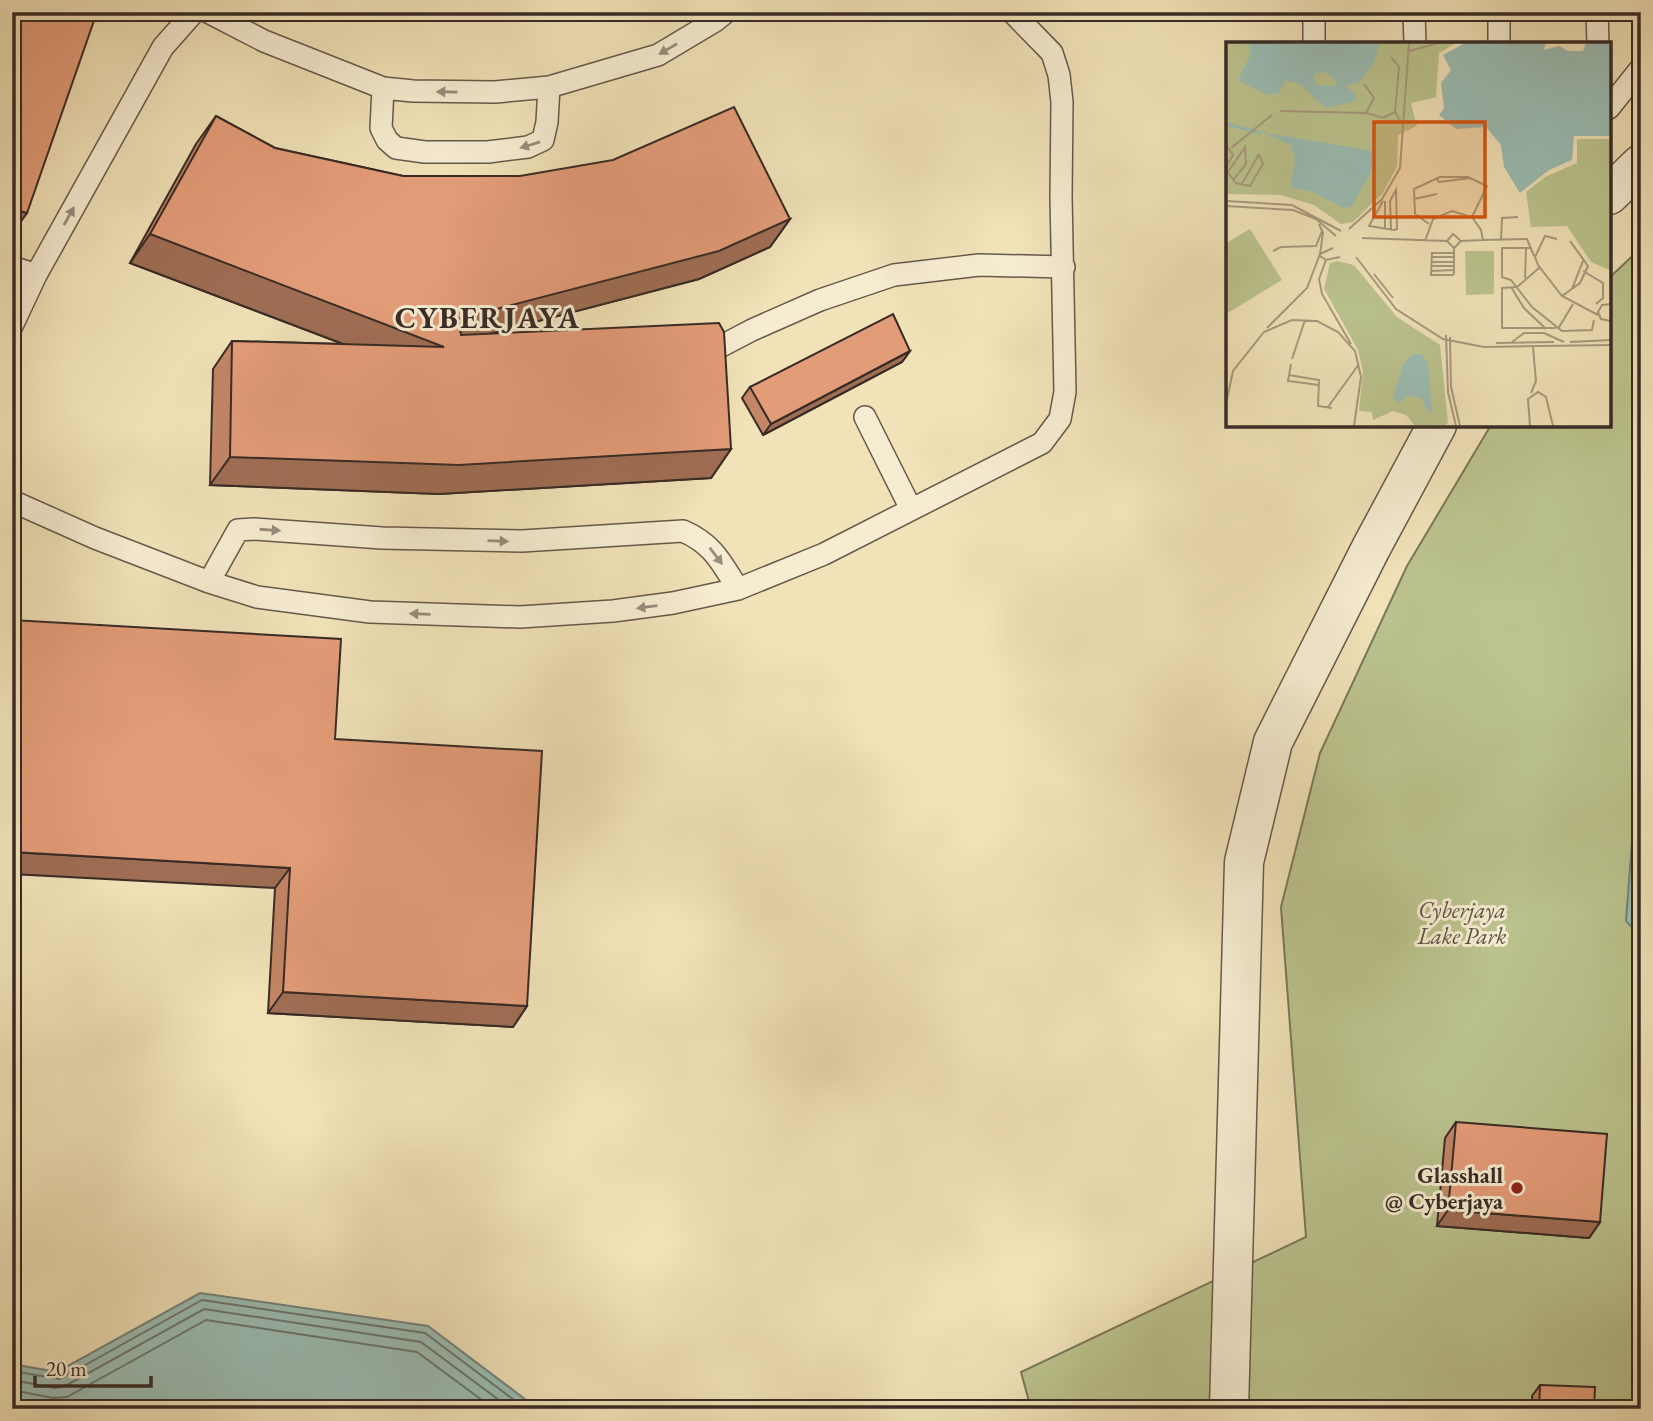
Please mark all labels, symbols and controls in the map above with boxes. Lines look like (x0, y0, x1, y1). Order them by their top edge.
inset map (1226, 42, 1611, 427)
one-way arrow (659, 43, 678, 55)
one-way arrow (436, 86, 458, 98)
one-way arrow (519, 140, 540, 150)
one-way arrow (63, 206, 75, 225)
district label: CYBERJAYA (395, 298, 581, 337)
one-way arrow (260, 525, 282, 536)
one-way arrow (487, 535, 509, 546)
one-way arrow (708, 546, 723, 564)
one-way arrow (636, 601, 658, 612)
one-way arrow (409, 608, 431, 619)
park label: Cyberjaya Lake Park (1416, 895, 1507, 951)
place label: Glasshall @ Cyberjaya (1385, 1160, 1504, 1216)
marker: Glasshall @ Cyberjaya (1509, 1180, 1525, 1196)
scale bar (35, 1344, 150, 1388)
text: 20 m (46, 1355, 87, 1382)

